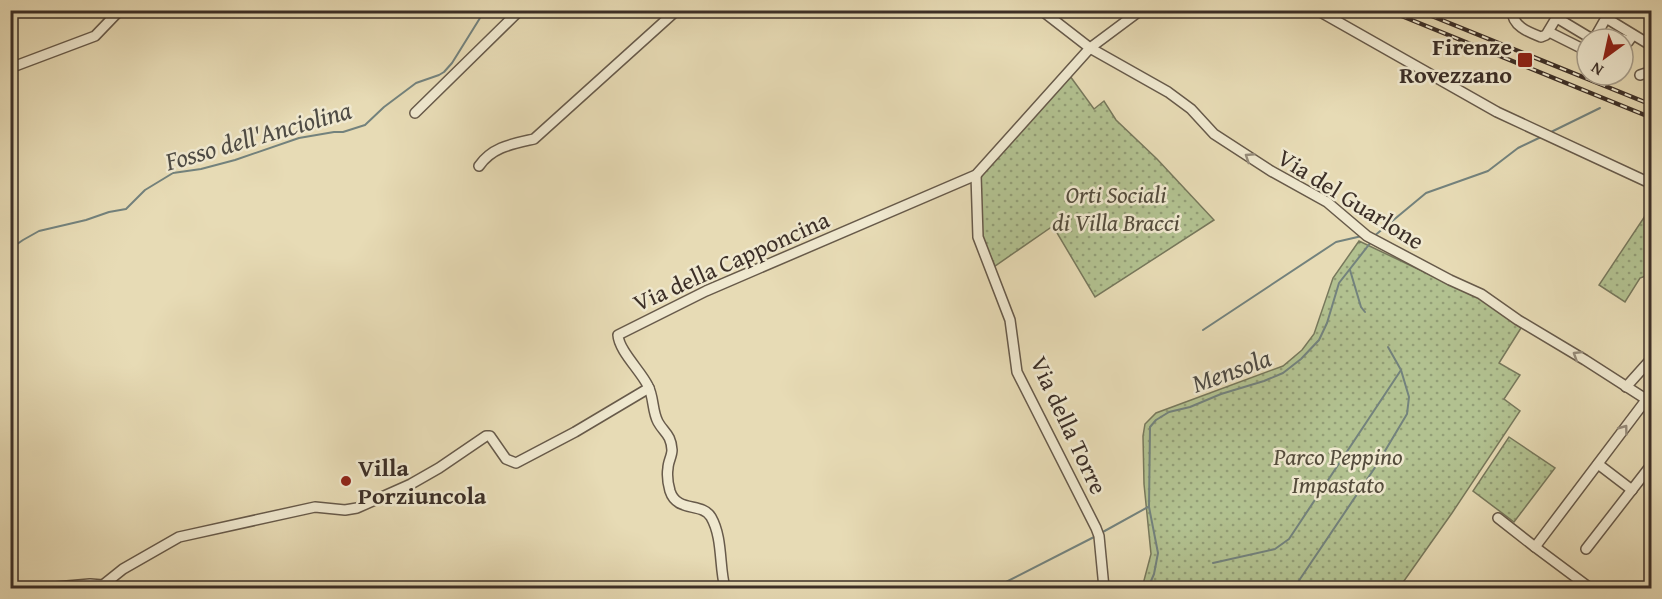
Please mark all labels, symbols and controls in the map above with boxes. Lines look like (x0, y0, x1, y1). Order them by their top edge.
north arrow (1575, 27, 1635, 87)
place label: Firenze Rovezzano (1399, 29, 1512, 92)
marker: Firenze Rovezzano (1516, 51, 1534, 69)
text: N (1586, 56, 1608, 83)
water label: Fosso dell'Anciolina (159, 90, 356, 181)
street label: Via del Guarlone (1271, 140, 1431, 258)
one-way arrow (1245, 153, 1255, 165)
park label: Orti Sociali di Villa Bracci (1052, 177, 1180, 240)
street label: Via della Capponcina (627, 202, 835, 320)
water label: Mensola (1186, 338, 1276, 402)
street label: Via della Torre (1022, 350, 1116, 500)
one-way arrow (1573, 352, 1584, 363)
one-way arrow (1617, 425, 1628, 436)
park label: Parco Peppino Impastato (1273, 439, 1402, 502)
place label: Villa Porziuncola (358, 450, 487, 513)
marker: Villa Porziuncola (339, 474, 353, 488)

